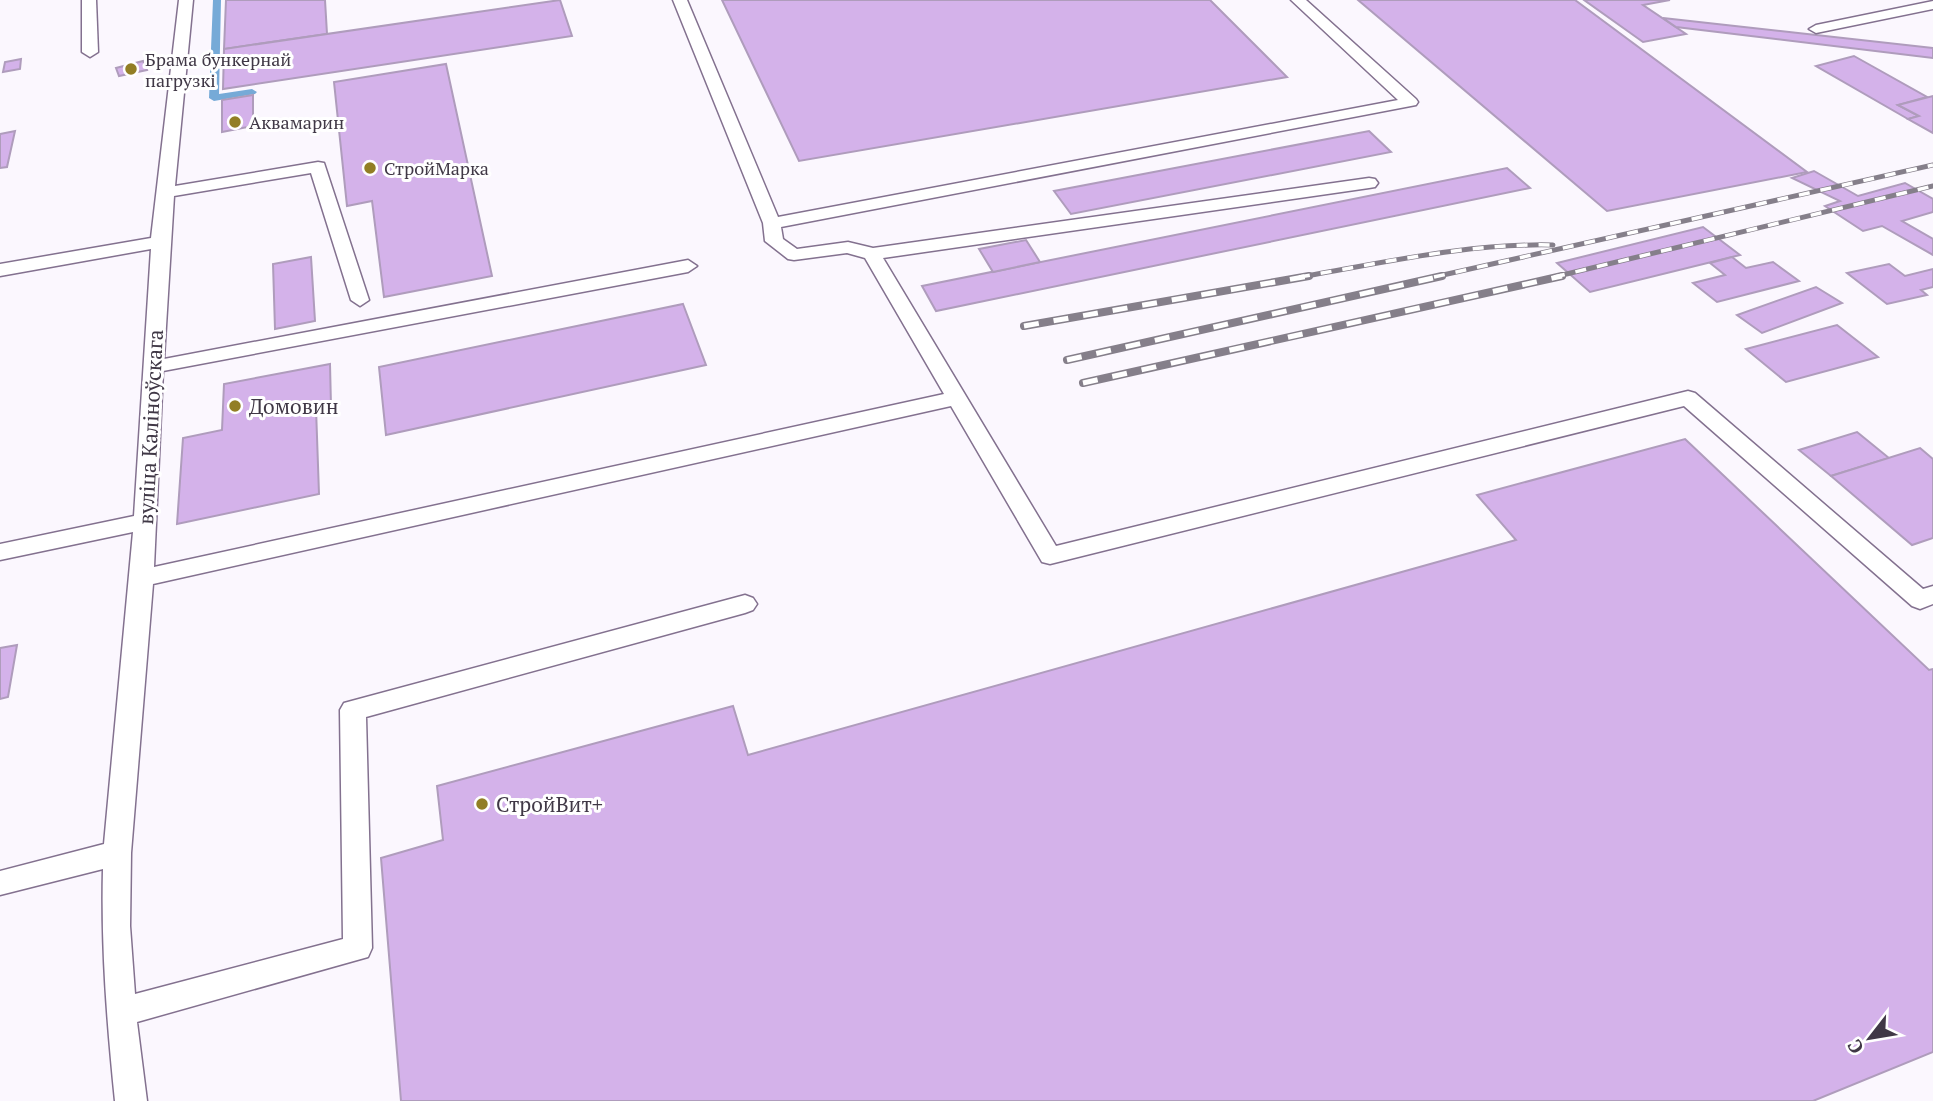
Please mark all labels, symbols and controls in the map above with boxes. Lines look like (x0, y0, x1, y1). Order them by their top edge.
place label: Брама бункернай пагрузкі (145, 47, 291, 92)
marker: Брама бункернай пагрузкі (123, 61, 139, 77)
place label: Аквамарин (249, 110, 344, 134)
marker: Аквамарин (227, 114, 243, 130)
place label: СтройМарка (384, 156, 489, 180)
marker: СтройМарка (362, 160, 378, 176)
street label: вуліца Каліноўскага (131, 328, 169, 525)
place label: Домовин (249, 392, 339, 420)
marker: Домовин (227, 398, 243, 414)
place label: СтройВит+ (496, 790, 603, 818)
marker: СтройВит+ (474, 796, 490, 812)
north arrow (1835, 1003, 1905, 1073)
text: С (1841, 1035, 1869, 1059)

